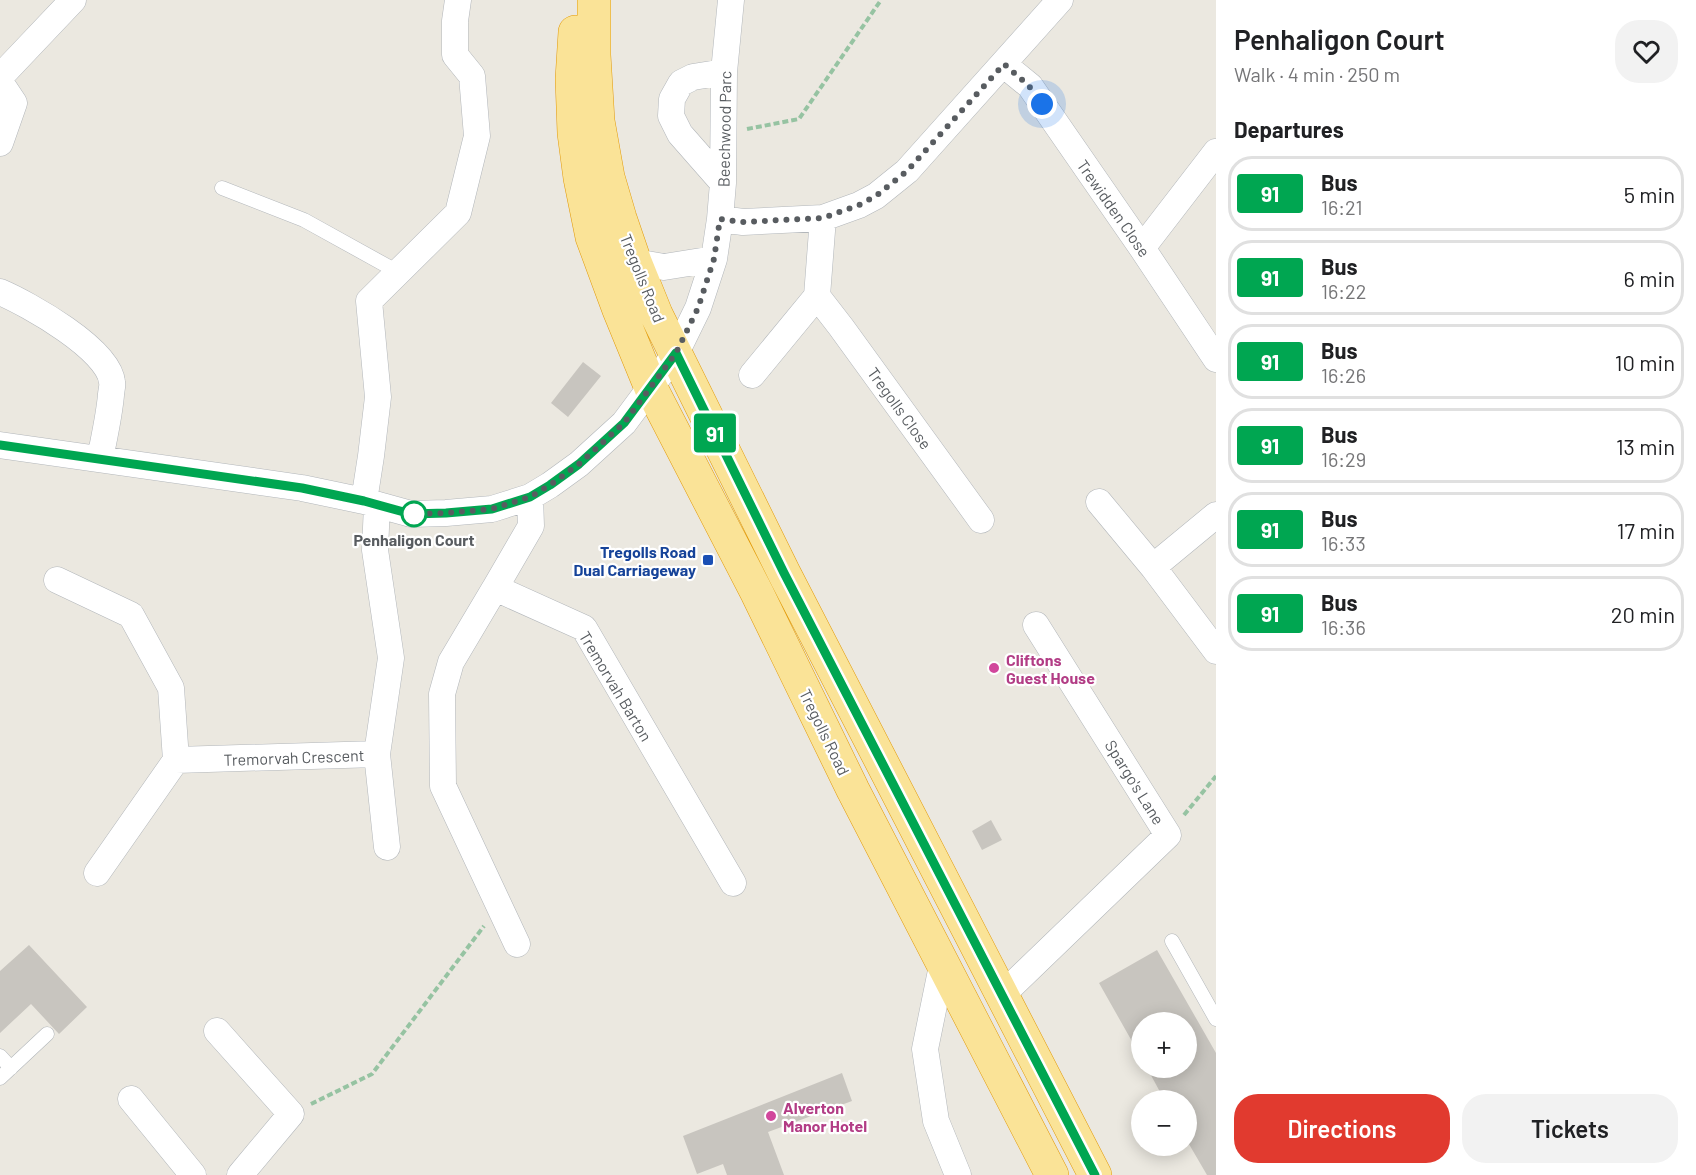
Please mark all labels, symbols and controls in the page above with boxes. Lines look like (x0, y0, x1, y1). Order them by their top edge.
button: heart (1615, 20, 1678, 83)
text: Penhaligon Court (1234, 22, 1445, 56)
text: Walk · 4 min · 250 m (1234, 62, 1400, 86)
street label: Beechwood Parc (713, 71, 735, 187)
your location (1027, 89, 1057, 119)
text: Departures (1234, 116, 1344, 142)
street label: Trewidden Close (1073, 156, 1155, 260)
text: Bus (1321, 169, 1358, 195)
text: 91 (1261, 181, 1279, 206)
text: 5 min (1624, 181, 1675, 207)
text: 16:21 (1321, 195, 1363, 219)
street label: Tregolls Road (617, 231, 669, 325)
text: Bus (1321, 253, 1358, 279)
text: 91 (1261, 265, 1279, 290)
text: 6 min (1624, 265, 1675, 291)
text: 16:22 (1321, 279, 1367, 303)
text: Bus (1321, 337, 1358, 363)
text: 91 (1261, 349, 1279, 374)
text: 10 min (1615, 349, 1675, 375)
street label: Tregolls Close (864, 363, 936, 453)
text: 16:26 (1321, 363, 1366, 387)
line badge: 91 (688, 414, 742, 452)
text: 91 (706, 421, 724, 446)
text: Bus (1321, 421, 1358, 447)
text: 91 (1261, 433, 1279, 458)
text: 13 min (1616, 433, 1675, 459)
text: 16:29 (1321, 447, 1366, 471)
marker: Penhaligon Court (401, 501, 427, 527)
text: Bus (1321, 505, 1358, 531)
text: 91 (1261, 517, 1279, 542)
text: 17 min (1617, 517, 1675, 543)
place label: Penhaligon Court (353, 530, 475, 549)
text: 16:33 (1321, 531, 1366, 555)
place label: Tregolls Road Dual Carriageway (573, 542, 696, 579)
marker: Tregolls Road Dual Carriageway (701, 553, 715, 567)
text: Bus (1321, 589, 1358, 615)
text: 91 (1261, 601, 1279, 626)
text: 20 min (1611, 601, 1675, 627)
text: 16:36 (1321, 615, 1366, 639)
street label: Tremorvah Barton (576, 627, 656, 745)
place label: Cliftons Guest House (1006, 650, 1095, 687)
marker: Cliftons Guest House (987, 661, 1001, 675)
street label: Tregolls Road (796, 686, 854, 778)
street label: Spargo's Lane (1102, 736, 1168, 828)
street label: Tremorvah Crescent (223, 745, 365, 769)
map controls (1131, 1012, 1197, 1156)
button: + (1131, 1012, 1197, 1078)
button: − (1131, 1090, 1197, 1156)
button: Directions (1234, 1094, 1450, 1163)
button: Tickets (1462, 1094, 1678, 1163)
place label: Alverton Manor Hotel (783, 1098, 867, 1135)
marker: Alverton Manor Hotel (764, 1109, 778, 1123)

